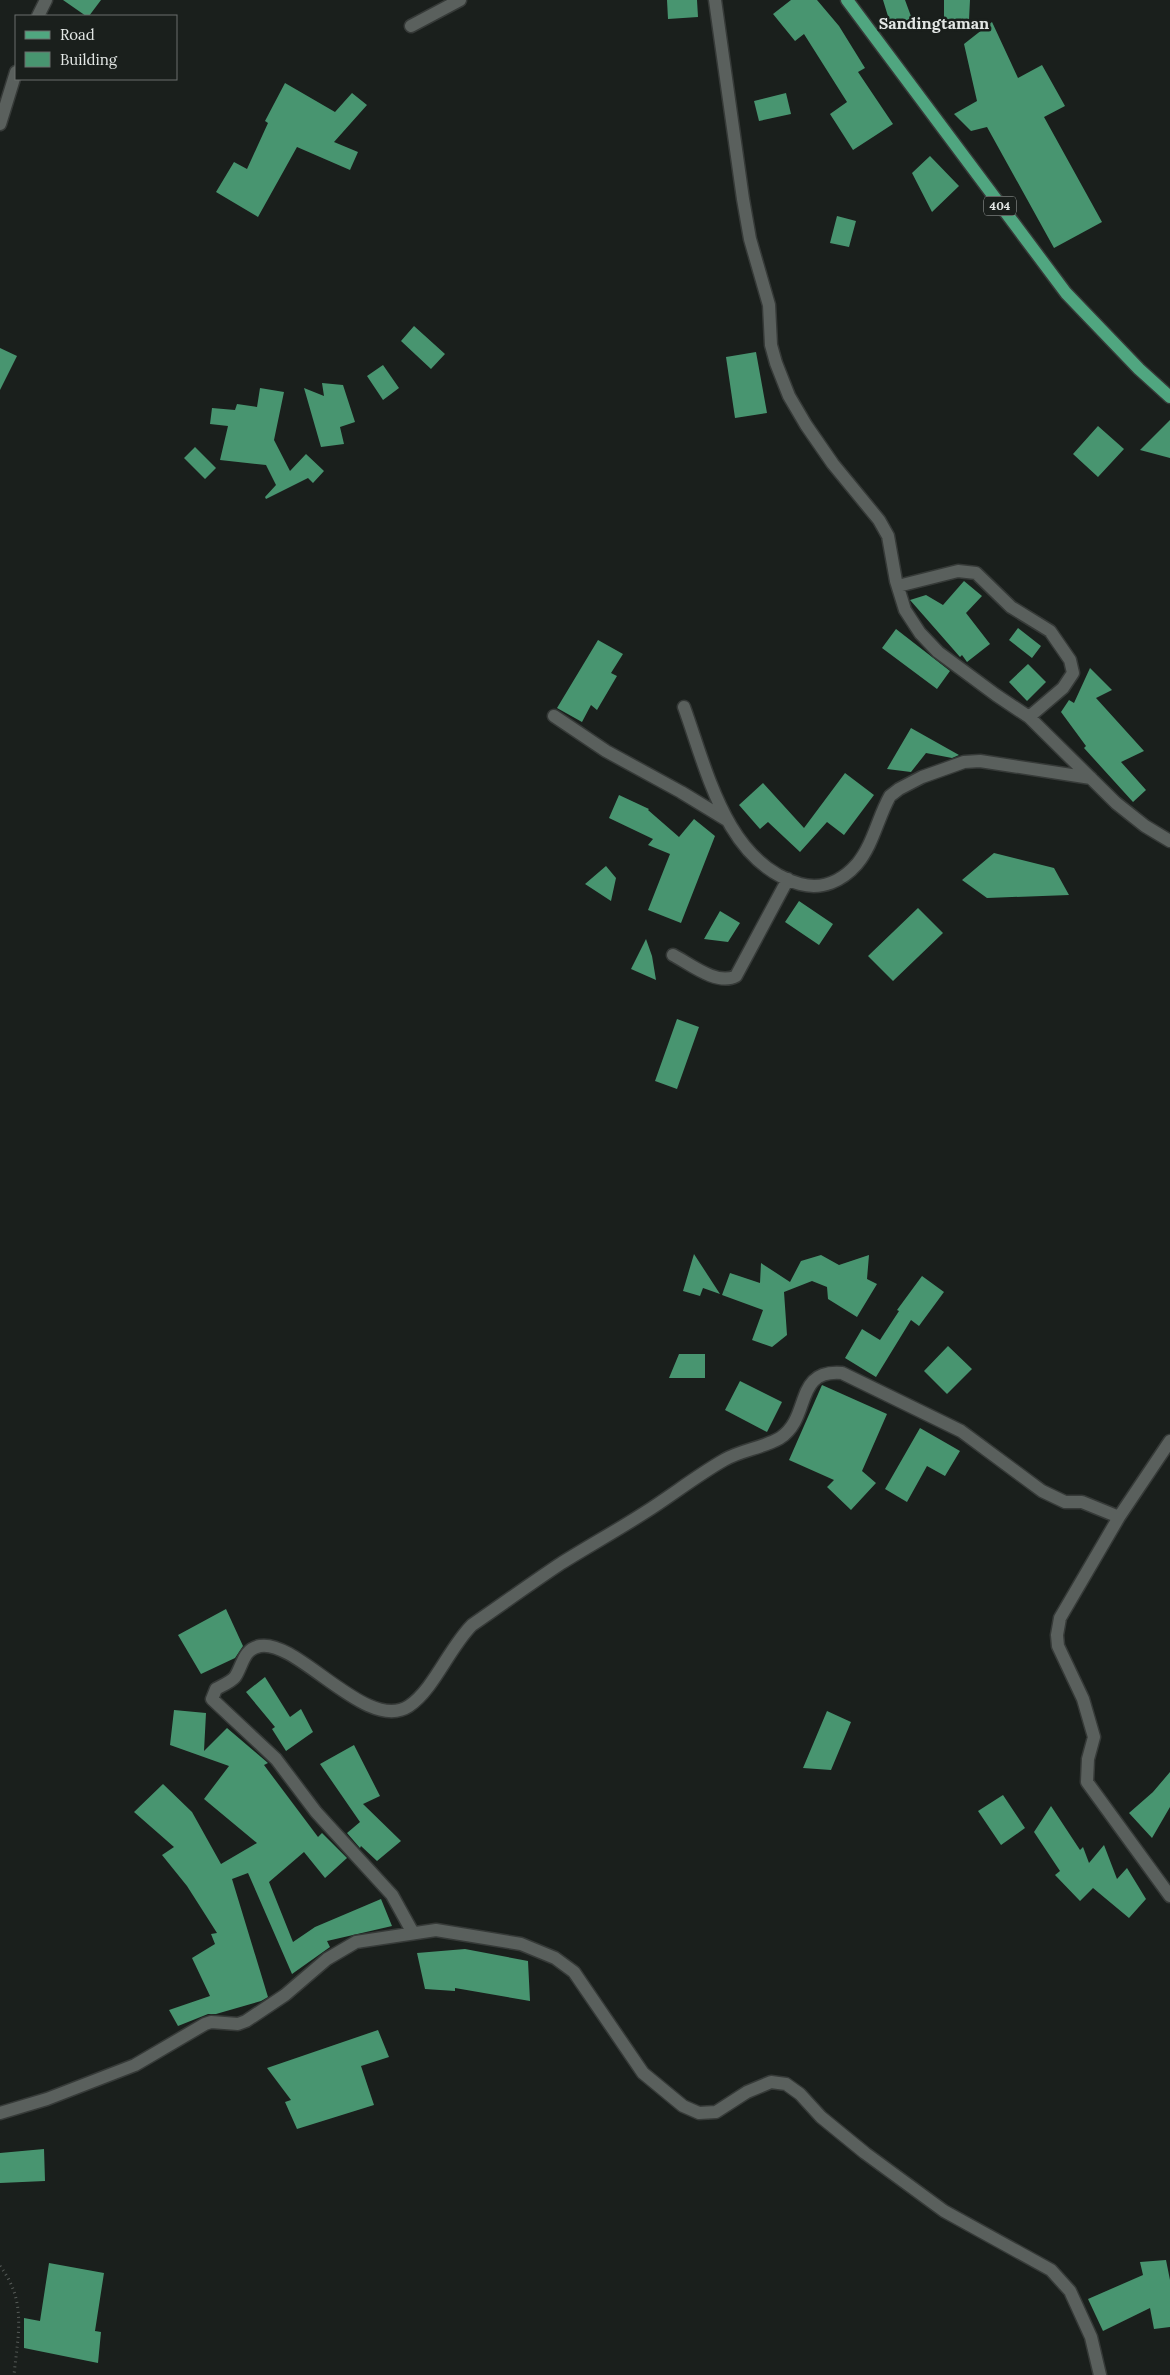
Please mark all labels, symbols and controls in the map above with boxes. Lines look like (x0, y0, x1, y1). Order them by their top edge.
district label: Sandingtaman (879, 13, 989, 33)
legend (15, 15, 178, 80)
text: Road (60, 25, 95, 44)
text: Building (60, 50, 118, 69)
road number: 404 (984, 197, 1016, 216)

